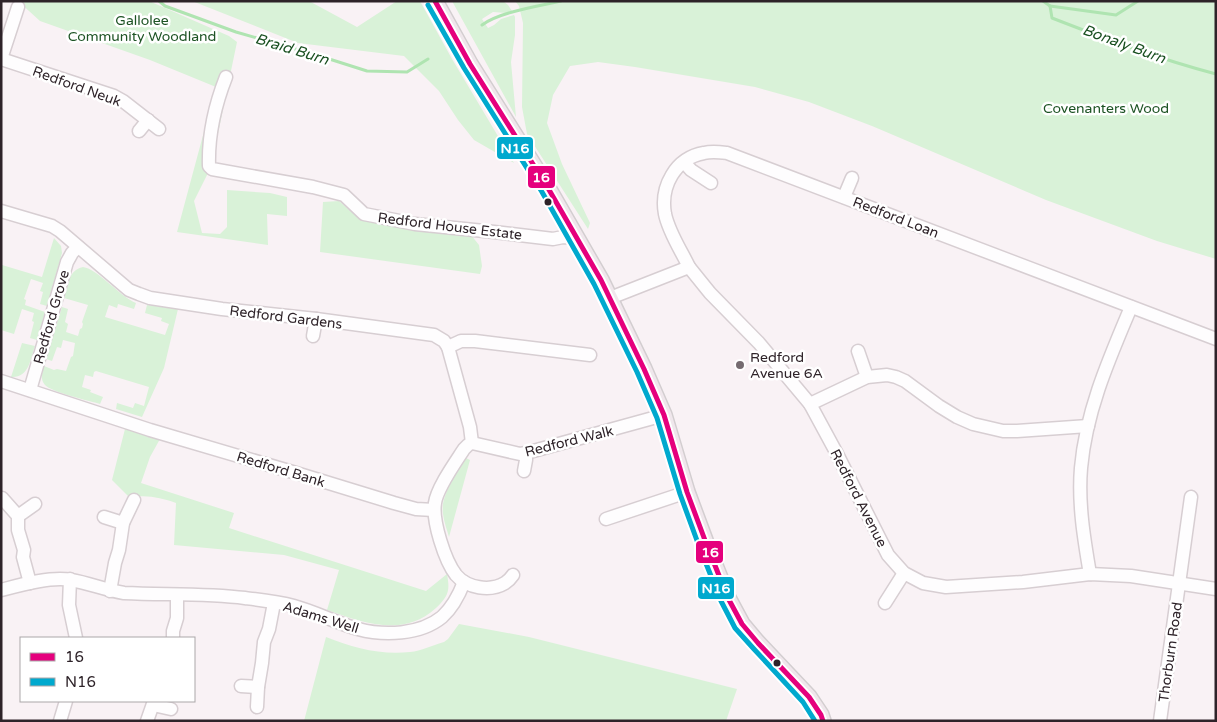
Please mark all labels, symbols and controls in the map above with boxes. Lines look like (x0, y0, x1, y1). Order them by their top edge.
park label: Gallolee Community Woodland (68, 12, 216, 45)
water label: Bonaly Burn (1080, 21, 1169, 68)
water label: Braid Burn (253, 29, 332, 69)
street label: Redford Neuk (30, 63, 124, 110)
park label: Covenanters Wood (1043, 100, 1169, 117)
line badge: N16 (496, 136, 534, 160)
text: N16 (501, 140, 530, 157)
line badge: 16 (527, 165, 556, 189)
text: 16 (532, 169, 550, 186)
street label: Redford Loan (850, 193, 941, 242)
unlabelled marker (543, 197, 553, 207)
street label: Redford House Estate (377, 209, 523, 244)
street label: Redford Grove (30, 268, 73, 366)
street label: Redford Gardens (229, 302, 344, 333)
place label: Redford Avenue 6A (750, 349, 823, 382)
marker: Redford Avenue 6A (734, 359, 746, 371)
street label: Redford Walk (523, 422, 615, 461)
street label: Redford Avenue (826, 446, 891, 550)
street label: Redford Bank (235, 448, 327, 491)
line badge: 16 (695, 540, 724, 564)
text: 16 (701, 544, 719, 561)
line badge: N16 (697, 576, 735, 600)
text: N16 (702, 580, 731, 597)
street label: Adams Well (281, 598, 361, 637)
street label: Thorburn Road (1155, 601, 1186, 703)
legend (20, 637, 195, 702)
text: 16 (65, 648, 84, 666)
unlabelled marker (772, 658, 782, 668)
text: N16 (65, 673, 96, 691)

